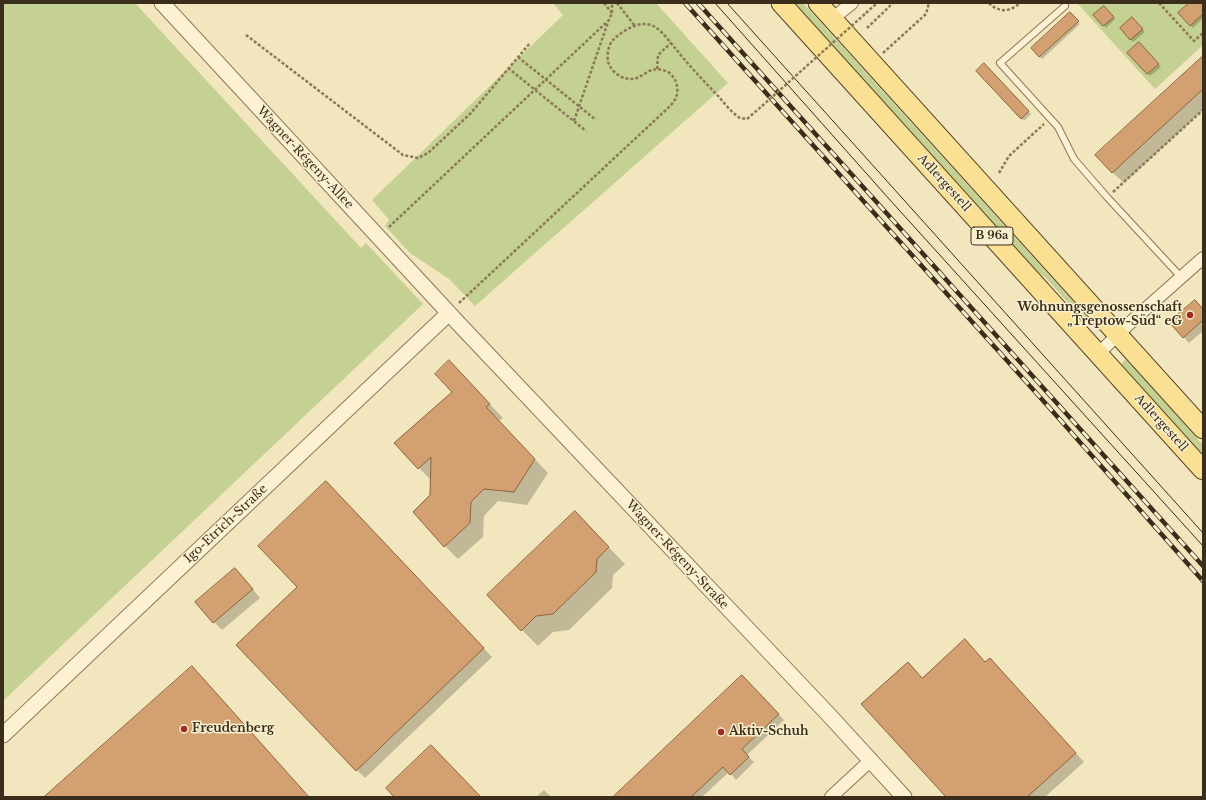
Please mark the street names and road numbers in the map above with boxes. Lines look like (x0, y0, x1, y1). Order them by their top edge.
street label: Wagner-Régeny-Allee (254, 104, 356, 212)
street label: Adlergestell (914, 151, 974, 215)
road number: B 96a (971, 227, 1013, 245)
street label: Adlergestell (1131, 391, 1191, 455)
street label: Igo-Etrich-Straße (182, 482, 270, 566)
street label: Wagner-Régeny-Straße (623, 498, 731, 612)

